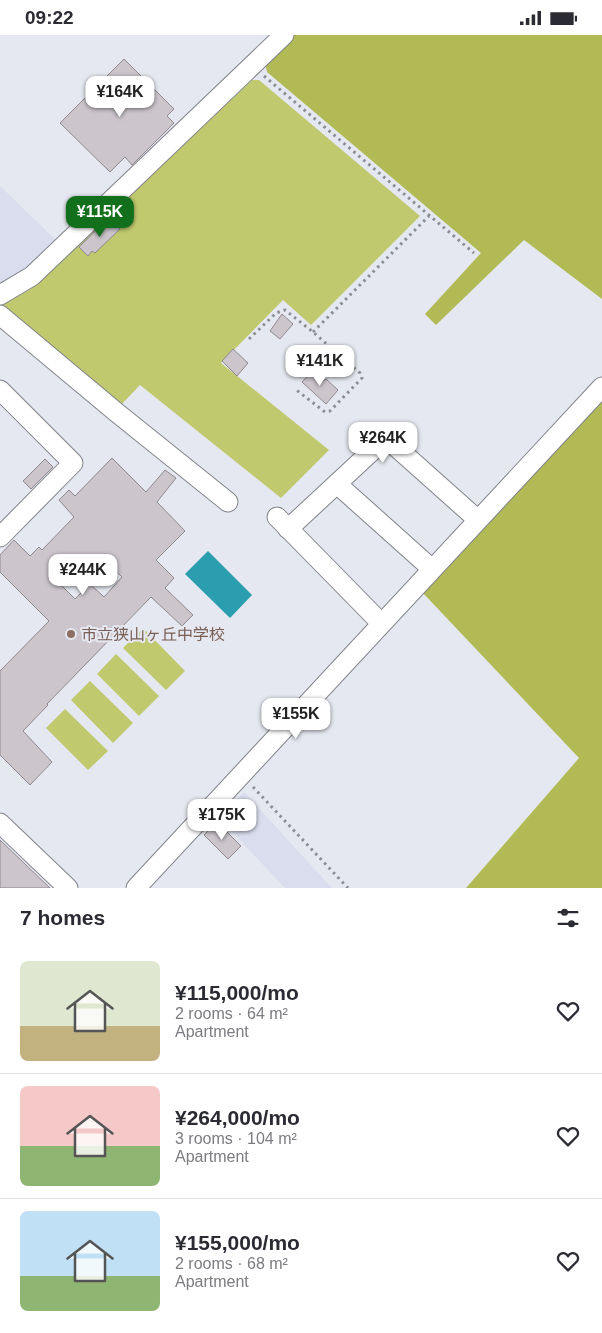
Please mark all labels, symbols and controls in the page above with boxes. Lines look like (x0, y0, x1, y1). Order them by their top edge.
text: 09:22 (25, 7, 74, 28)
pin: ¥164K (85, 76, 155, 118)
text: ¥164K (96, 83, 144, 100)
pin: ¥115K (65, 195, 135, 238)
text: ¥115K (77, 203, 123, 220)
pin: ¥141K (285, 345, 355, 387)
text: ¥141K (296, 352, 344, 369)
pin: ¥264K (348, 421, 418, 464)
text: ¥264K (359, 429, 407, 446)
pin: ¥244K (48, 553, 118, 596)
text: ¥244K (59, 561, 107, 578)
place label: 市立狭山ヶ丘中学校 (81, 626, 225, 643)
marker: 市立狭山ヶ丘中学校 (65, 628, 77, 640)
pin: ¥155K (261, 697, 331, 740)
text: ¥155K (272, 705, 320, 722)
pin: ¥175K (187, 799, 257, 841)
text: ¥175K (198, 806, 246, 823)
icon: filters (554, 904, 582, 932)
text: 7 homes (20, 906, 105, 929)
icon: home (60, 981, 120, 1041)
text: ¥115,000/mo (175, 981, 299, 1004)
icon: heart (554, 997, 582, 1025)
text: 2 rooms · 64 m² (175, 1005, 288, 1022)
text: Apartment (175, 1023, 249, 1040)
icon: home (60, 1106, 120, 1166)
text: ¥264,000/mo (175, 1106, 300, 1129)
icon: heart (554, 1122, 582, 1150)
text: 3 rooms · 104 m² (175, 1130, 297, 1147)
text: Apartment (175, 1148, 249, 1165)
icon: home (60, 1231, 120, 1291)
text: ¥155,000/mo (175, 1231, 300, 1254)
icon: heart (554, 1247, 582, 1275)
text: 2 rooms · 68 m² (175, 1255, 288, 1272)
text: Apartment (175, 1273, 249, 1290)

